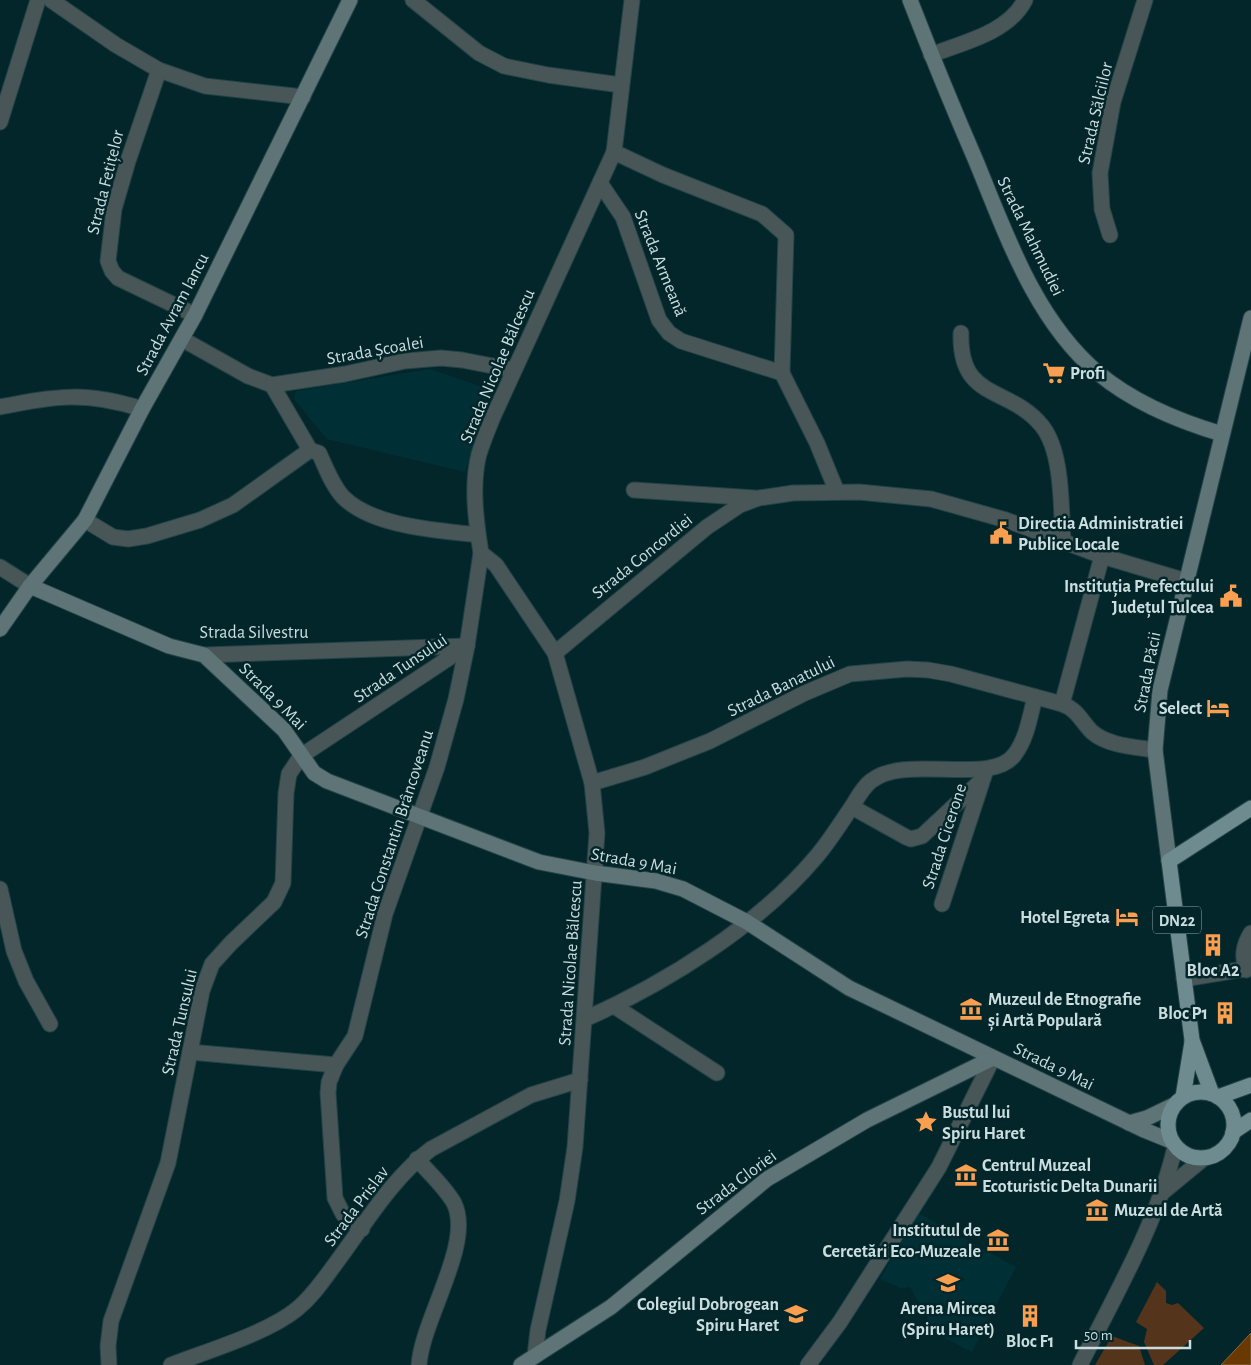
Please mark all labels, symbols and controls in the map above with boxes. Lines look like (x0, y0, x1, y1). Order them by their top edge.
street label: Strada Sălciilor (1075, 60, 1117, 166)
street label: Strada Fetițelor (84, 128, 129, 237)
street label: Strada Mahmudiei (993, 174, 1067, 299)
street label: Strada Armeană (631, 207, 690, 319)
street label: Strada Avram Iancu (133, 250, 213, 379)
street label: Strada Nicolae Bălcescu (457, 287, 539, 446)
street label: Strada Școalei (325, 334, 425, 369)
supermarket icon: Profi (1041, 360, 1067, 386)
place label: Profi (1070, 365, 1105, 383)
street label: Strada Concordiei (589, 511, 696, 603)
place label: Directia Administratiei Publice Locale (1018, 515, 1183, 554)
public building icon: Directia Administratiei Publice Locale (988, 520, 1014, 546)
place label: Instituția Prefectului Județul Tulcea (1064, 578, 1214, 619)
public building icon: Instituția Prefectului Județul Tulcea (1218, 583, 1244, 609)
street label: Strada Silvestru (199, 624, 309, 642)
street label: Strada Păcii (1131, 630, 1165, 714)
street label: Strada Tunsului (351, 631, 451, 707)
street label: Strada Banatului (725, 653, 838, 721)
street label: Strada 9 Mai (235, 660, 309, 734)
hotel icon: Select (1205, 695, 1231, 721)
place label: Select (1159, 700, 1202, 718)
street label: Strada Constantin Brâncoveanu (353, 728, 437, 941)
street label: Strada Cicerone (919, 781, 970, 891)
street label: Strada 9 Mai (589, 846, 678, 878)
street label: Strada Nicolae Bălcescu (556, 880, 586, 1046)
hotel icon: Hotel Egreta (1114, 904, 1140, 930)
road number: DN22 (1153, 906, 1201, 934)
place label: Hotel Egreta (1020, 909, 1110, 927)
building icon: Bloc A2 (1200, 932, 1226, 958)
place label: Bloc A2 (1187, 962, 1240, 980)
street label: Strada Tunsului (159, 967, 201, 1077)
place label: Muzeul de Etnografie și Artă Populară (988, 991, 1141, 1031)
museum icon: Muzeul de Etnografie și Artă Populară (958, 996, 984, 1022)
building icon: Bloc P1 (1212, 1000, 1238, 1026)
place label: Bloc P1 (1158, 1005, 1208, 1023)
street label: Strada 9 Mai (1011, 1040, 1097, 1094)
place label: Bustul lui Spiru Haret (942, 1104, 1025, 1143)
place icon: Bustul lui Spiru Haret (913, 1109, 939, 1135)
street label: Strada Gloriei (693, 1147, 780, 1219)
place label: Centrul Muzeal Ecoturistic Delta Dunarii (982, 1157, 1157, 1196)
museum icon: Centrul Muzeal Ecoturistic Delta Dunarii (953, 1162, 979, 1188)
street label: Strada Prislav (321, 1163, 393, 1250)
museum icon: Muzeul de Artă (1084, 1197, 1110, 1223)
place label: Muzeul de Artă (1114, 1202, 1223, 1220)
place label: Institutul de Cercetări Eco-Muzeale (823, 1222, 981, 1261)
museum icon: Institutul de Cercetări Eco-Muzeale (985, 1227, 1011, 1253)
school or university icon: Arena Mircea (Spiru Haret) (935, 1270, 961, 1296)
place label: Colegiul Dobrogean Spiru Haret (637, 1296, 779, 1335)
place label: Arena Mircea (Spiru Haret) (900, 1300, 996, 1339)
school or university icon: Colegiul Dobrogean Spiru Haret (783, 1301, 809, 1327)
building icon: Bloc F1 (1017, 1303, 1043, 1329)
scale bar (1076, 1318, 1190, 1350)
text: 50 m (1084, 1328, 1113, 1343)
place label: Bloc F1 (1006, 1333, 1054, 1351)

